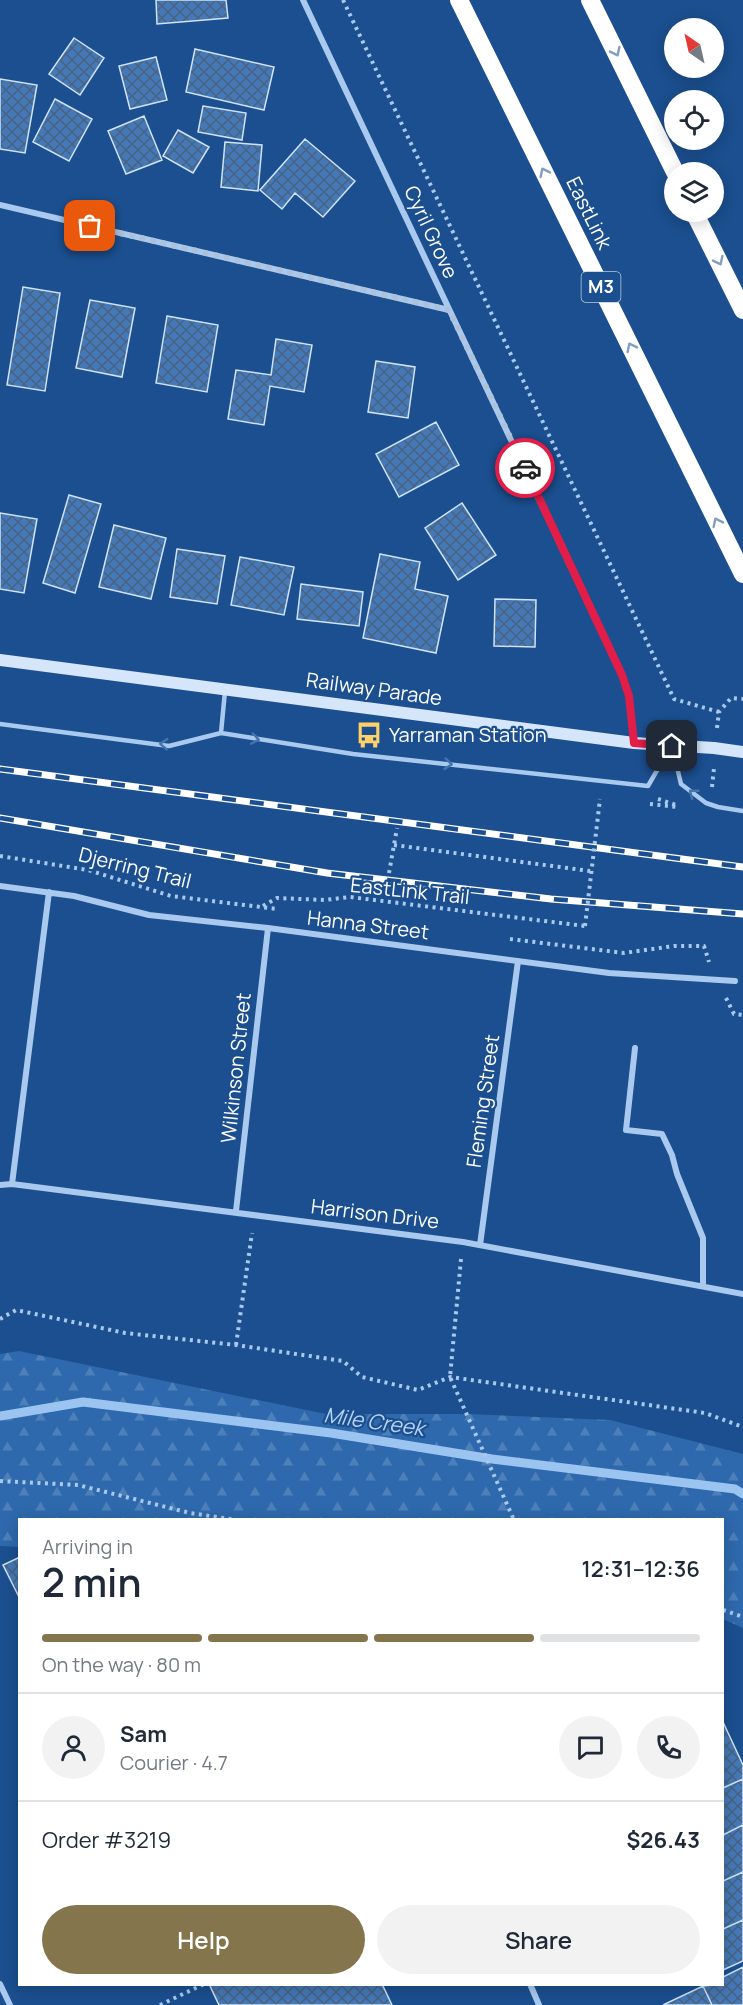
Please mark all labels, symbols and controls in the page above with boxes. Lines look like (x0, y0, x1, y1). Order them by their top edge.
north arrow (664, 18, 724, 78)
map controls (664, 18, 724, 222)
one-way arrow (608, 46, 620, 57)
button: locate (664, 90, 724, 150)
button: layers (664, 162, 724, 222)
one-way arrow (540, 168, 552, 179)
street label: EastLink (560, 172, 619, 255)
street label: Cyril Grove (398, 181, 465, 283)
pin (64, 200, 115, 251)
icon: bag (73, 209, 106, 242)
one-way arrow (711, 254, 723, 265)
road number: M3 (582, 272, 620, 302)
one-way arrow (626, 343, 638, 354)
courier (495, 438, 555, 498)
icon: car (509, 452, 542, 485)
one-way arrow (713, 518, 724, 528)
street label: Railway Parade (304, 666, 444, 711)
bus stop icon: Yarraman Station (354, 720, 384, 750)
pin (646, 720, 697, 771)
place label: Yarraman Station (389, 721, 547, 748)
icon: home (655, 729, 688, 762)
one-way arrow (250, 732, 260, 744)
one-way arrow (159, 738, 168, 751)
one-way arrow (444, 757, 453, 770)
one-way arrow (689, 789, 700, 800)
street label: Djerring Trail (76, 840, 194, 895)
street label: EastLink Trail (349, 871, 471, 910)
street label: Hanna Street (306, 904, 430, 945)
street label: Wilkinson Street (214, 991, 257, 1144)
street label: Fleming Street (460, 1033, 505, 1169)
street label: Harrison Drive (309, 1192, 441, 1235)
water label: Mile Creek (322, 1400, 429, 1442)
text: Arriving in (42, 1533, 133, 1560)
text: 12:31–12:36 (581, 1554, 700, 1584)
text: 2 min (42, 1555, 141, 1609)
text: On the way · 80 m (42, 1651, 201, 1678)
button: person (42, 1716, 105, 1779)
button: chat (559, 1716, 622, 1779)
button: phone (637, 1716, 700, 1779)
text: Sam (120, 1719, 167, 1749)
text: Courier · 4.7 (120, 1749, 228, 1776)
text: Order #3219 (42, 1825, 171, 1855)
text: $26.43 (627, 1825, 700, 1855)
button: Help (42, 1905, 365, 1974)
button: Share (377, 1905, 700, 1974)

